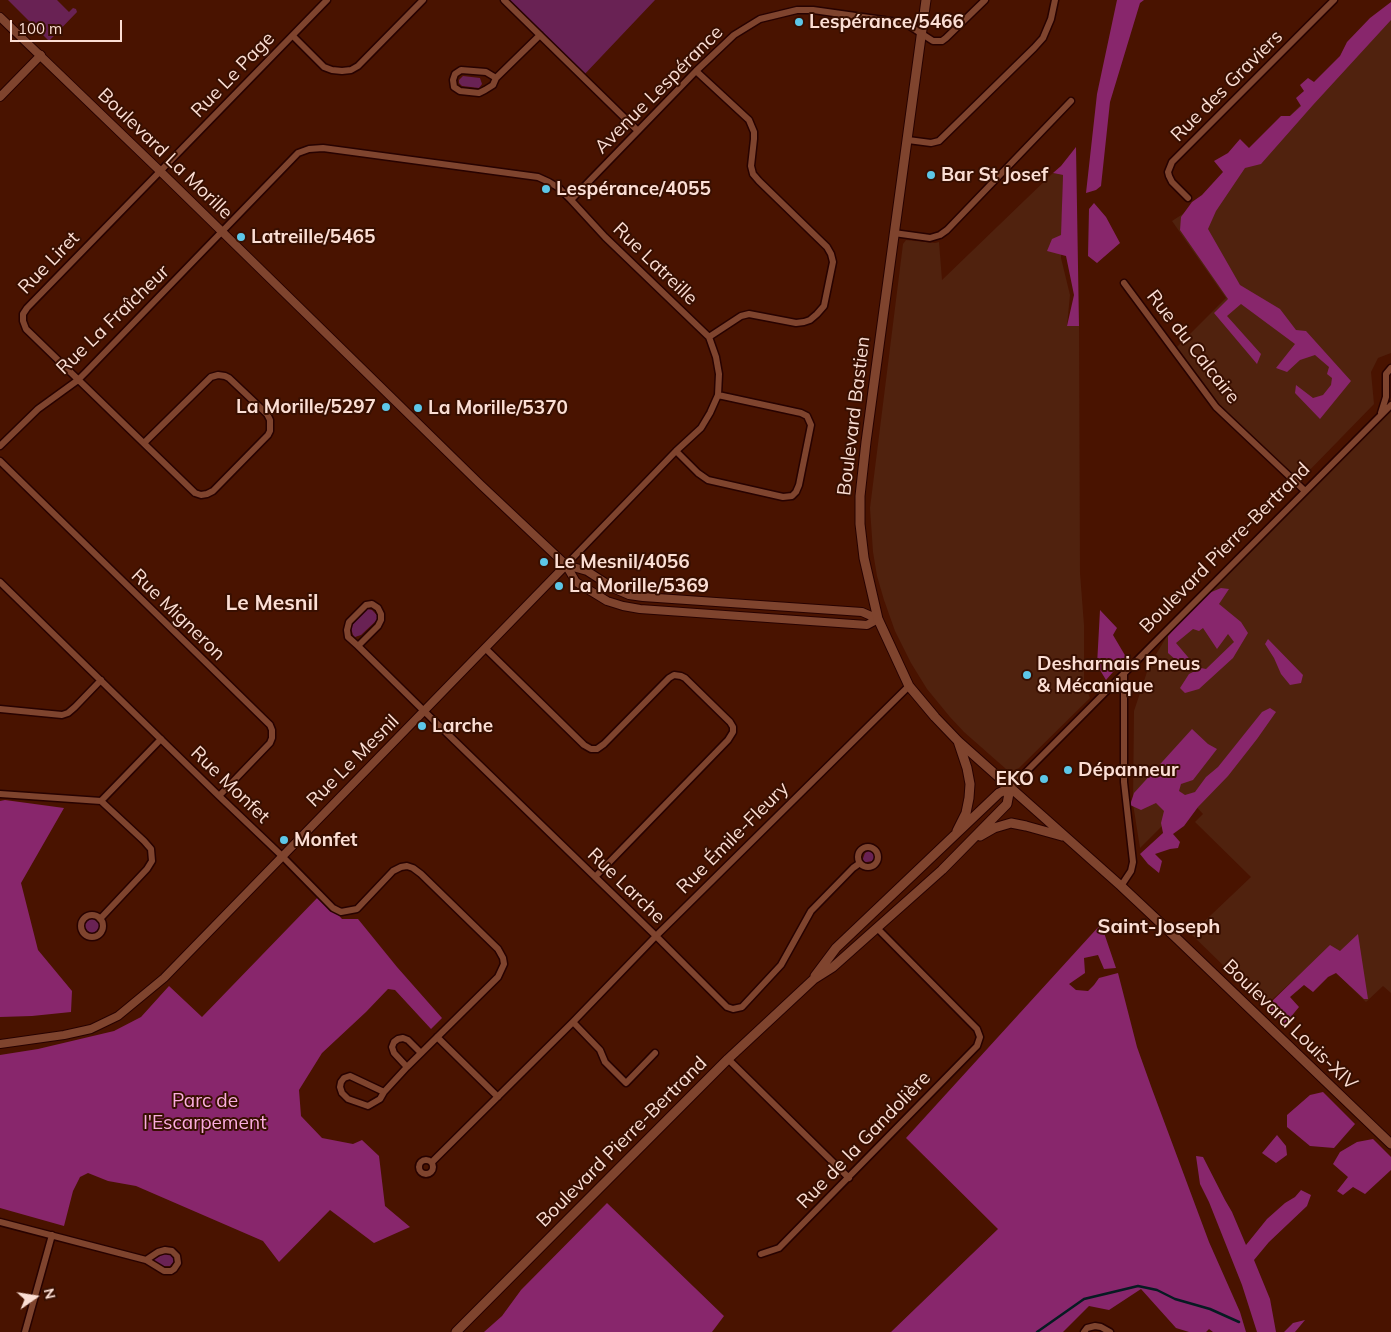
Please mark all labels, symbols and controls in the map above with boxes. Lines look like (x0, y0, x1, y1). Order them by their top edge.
scale bar (12, 10, 125, 42)
place label: Lespérance/5466 (809, 11, 964, 33)
marker: Lespérance/5466 (793, 16, 805, 28)
text: 100 m (18, 19, 62, 38)
street label: Avenue Lespérance (590, 21, 728, 159)
street label: Rue des Graviers (1166, 25, 1288, 147)
street label: Rue Le Page (187, 27, 279, 123)
street label: Boulevard La Morille (93, 84, 237, 224)
place label: Bar St Josef (941, 164, 1048, 186)
marker: Bar St Josef (925, 169, 937, 181)
place label: Lespérance/4055 (556, 178, 711, 200)
marker: Lespérance/4055 (540, 183, 552, 195)
street label: Rue Latreille (608, 218, 702, 310)
place label: Latreille/5465 (251, 226, 375, 248)
street label: Rue Liret (14, 227, 84, 299)
marker: Latreille/5465 (235, 231, 247, 243)
street label: Rue La Fraîcheur (52, 260, 174, 380)
street label: Rue du Calcaire (1142, 286, 1244, 408)
street label: Boulevard Bastien (833, 335, 875, 497)
place label: La Morille/5297 (236, 396, 376, 418)
place label: La Morille/5370 (428, 397, 568, 419)
marker: La Morille/5297 (380, 401, 392, 413)
marker: La Morille/5370 (412, 402, 424, 414)
street label: Boulevard Pierre-Bertrand (1135, 458, 1315, 638)
place label: Le Mesnil/4056 (554, 551, 690, 573)
marker: Le Mesnil/4056 (538, 556, 550, 568)
street label: Rue Migneron (126, 564, 230, 666)
place label: La Morille/5369 (569, 575, 709, 597)
marker: La Morille/5369 (553, 580, 565, 592)
district label: Le Mesnil (226, 591, 318, 617)
place label: Desharnais Pneus & Mécanique (1037, 653, 1200, 697)
marker: Desharnais Pneus & Mécanique (1021, 669, 1033, 681)
street label: Rue Le Mesnil (302, 710, 404, 812)
place label: Larche (432, 715, 493, 737)
marker: Larche (416, 720, 428, 732)
street label: Rue Monfet (186, 742, 274, 828)
place label: Dépanneur (1078, 759, 1179, 781)
marker: Dépanneur (1062, 764, 1074, 776)
place label: EKO (996, 768, 1034, 790)
marker: EKO (1038, 773, 1050, 785)
street label: Rue Émile-Fleury (672, 777, 794, 899)
place label: Monfet (294, 829, 358, 851)
marker: Monfet (278, 834, 290, 846)
street label: Rue Larche (583, 843, 669, 929)
district label: Saint-Joseph (1098, 915, 1220, 939)
street label: Boulevard Louis-XIV (1218, 955, 1362, 1095)
street label: Boulevard Pierre-Bertrand (532, 1052, 712, 1232)
street label: Rue de la Gandolière (793, 1067, 935, 1213)
park label: Parc de l'Escarpement (143, 1090, 267, 1134)
north arrow (10, 1272, 60, 1322)
text: N (40, 1286, 60, 1301)

